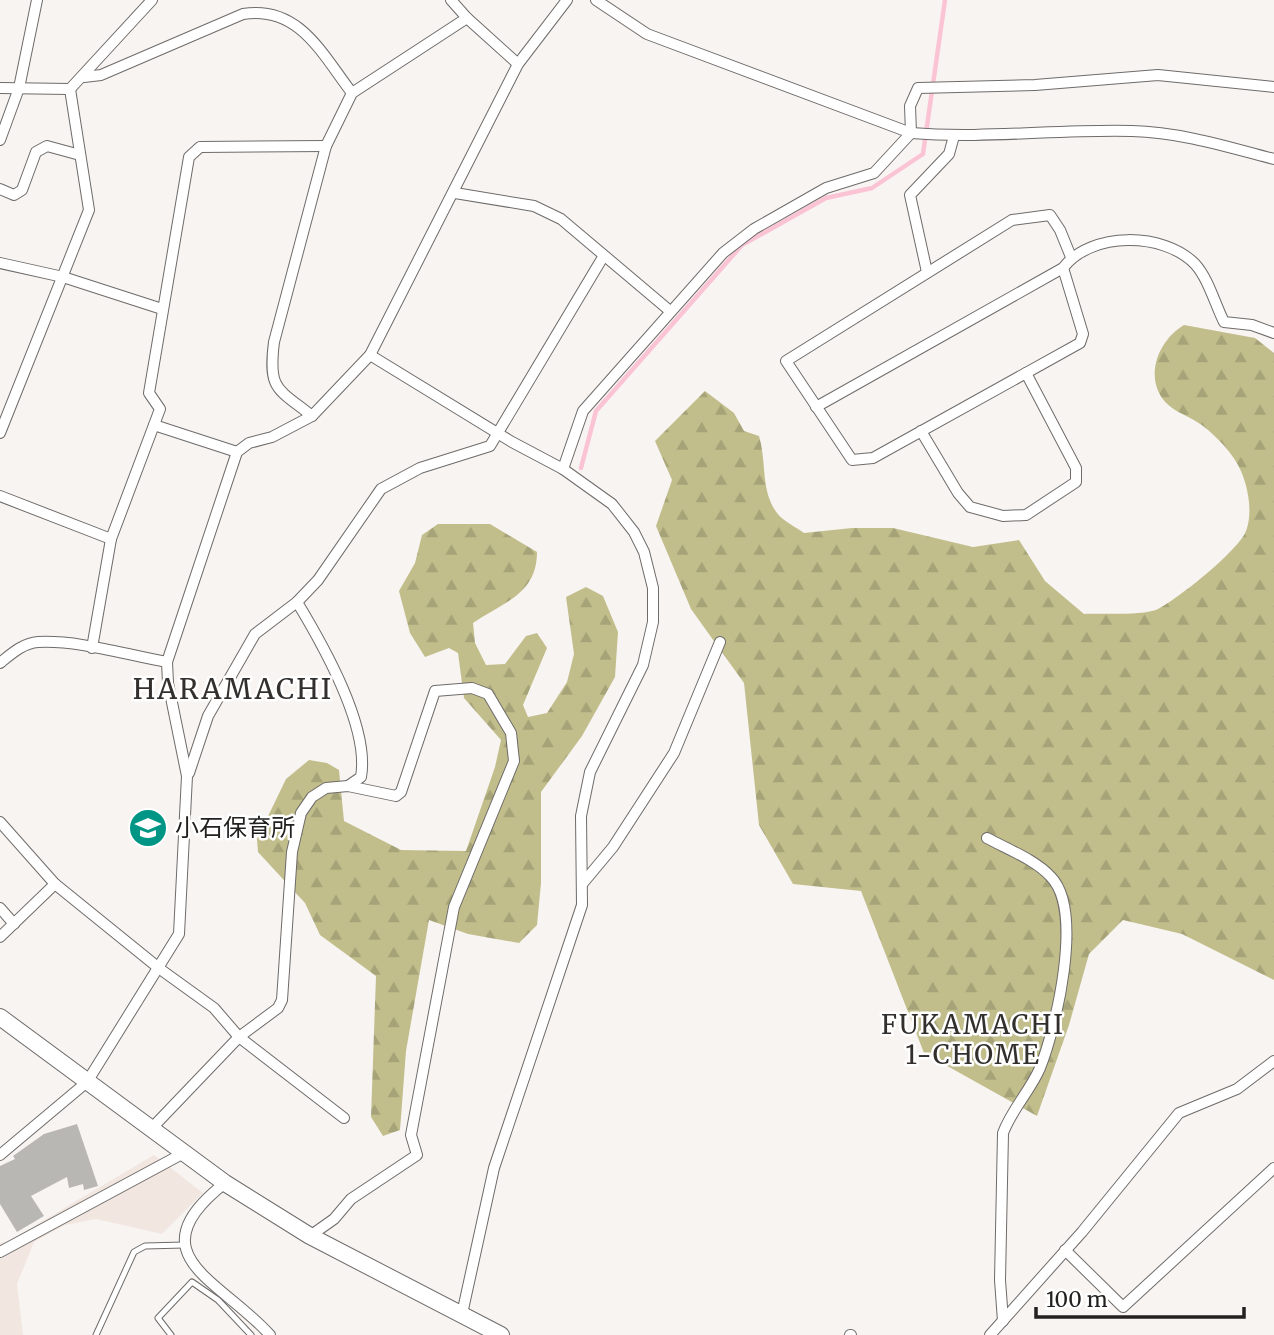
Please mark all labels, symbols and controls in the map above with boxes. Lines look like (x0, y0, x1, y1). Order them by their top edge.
district label: HARAMACHI (133, 671, 333, 707)
school or university icon: 小石保育所 (127, 807, 169, 849)
place label: 小石保育所 (175, 812, 295, 843)
district label: FUKAMACHI 1-CHOME (881, 1008, 1065, 1071)
scale bar (1036, 1276, 1244, 1320)
text: 100 m (1046, 1286, 1108, 1313)

